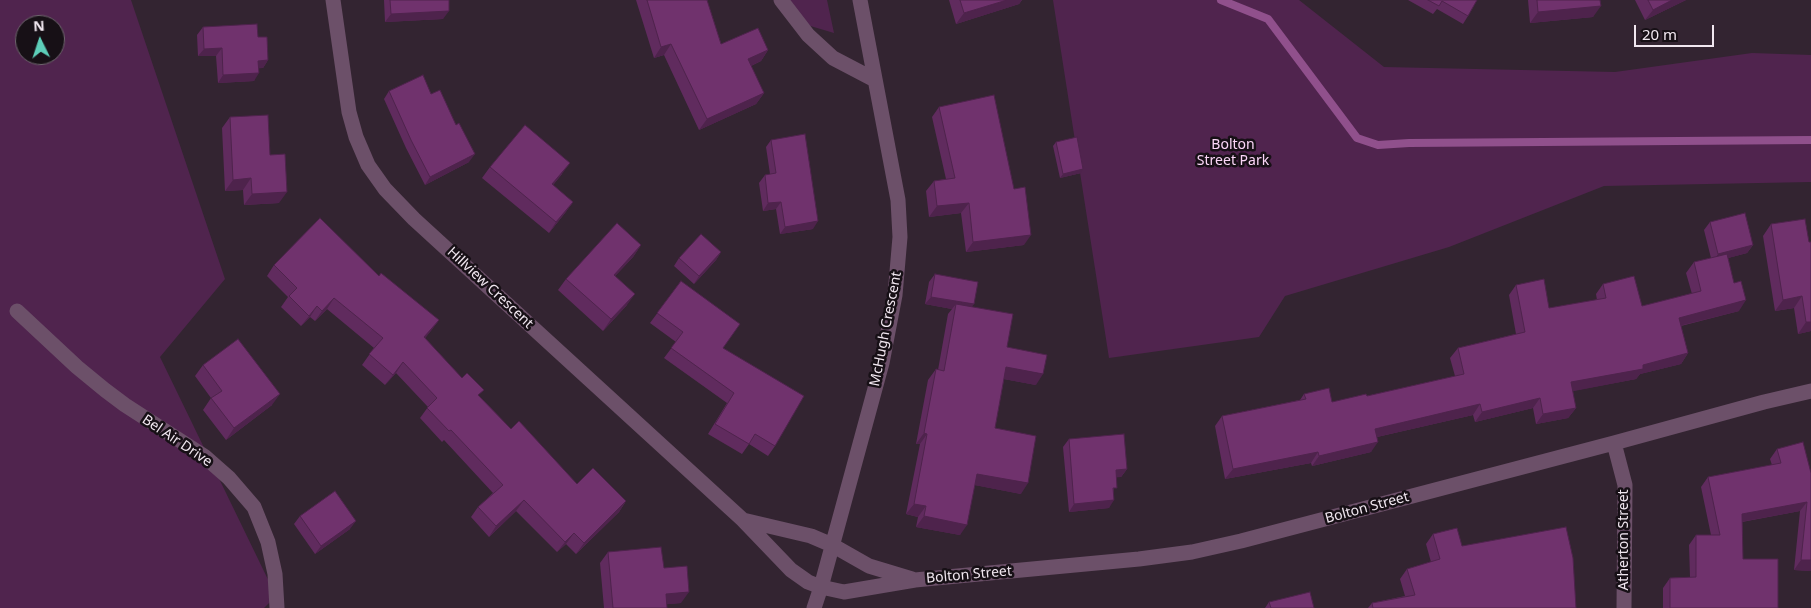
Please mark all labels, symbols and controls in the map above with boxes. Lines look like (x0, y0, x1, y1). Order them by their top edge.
north arrow (15, 15, 65, 65)
scale bar (1636, 15, 1716, 47)
text: N (33, 16, 45, 35)
text: 20 m (1642, 24, 1677, 44)
park label: Bolton Street Park (1197, 137, 1269, 170)
street label: Hillview Crescent (444, 244, 536, 332)
street label: McHugh Crescent (867, 270, 905, 388)
street label: Bel Air Drive (139, 411, 215, 471)
street label: Bolton Street (1323, 489, 1411, 527)
street label: Atherton Street (1616, 489, 1632, 591)
street label: Bolton Street (925, 563, 1013, 587)

